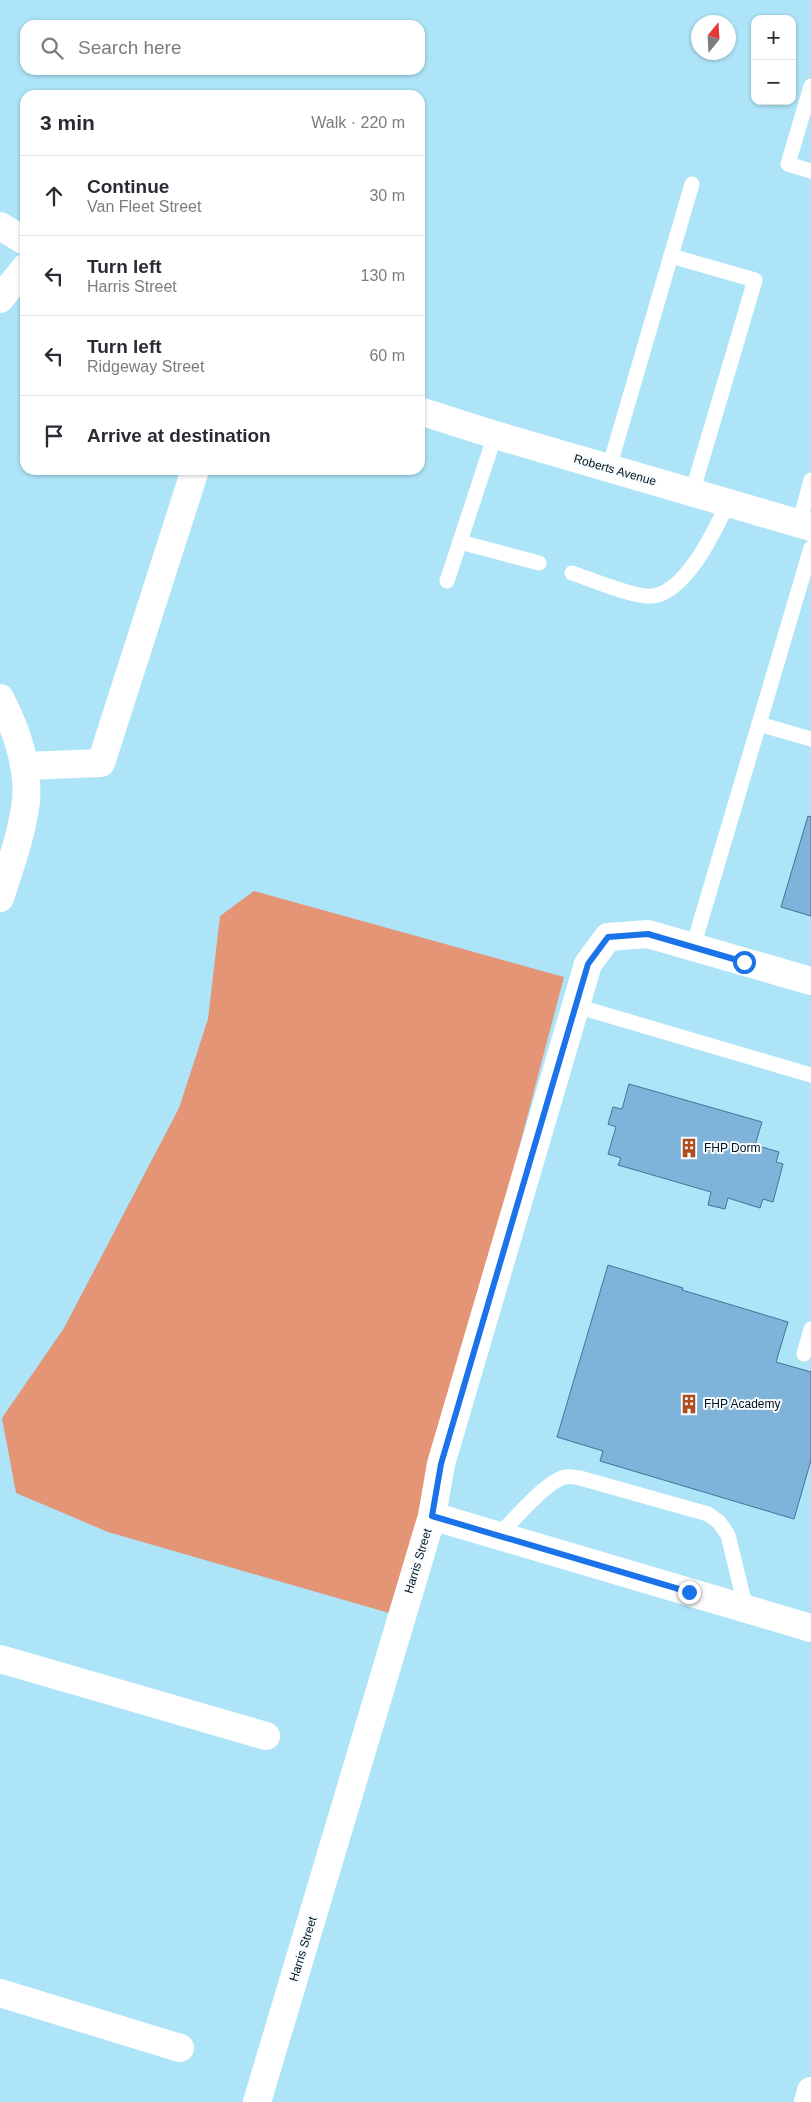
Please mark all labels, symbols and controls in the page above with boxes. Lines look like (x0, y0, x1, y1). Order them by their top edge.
north arrow (691, 15, 736, 60)
map controls (751, 15, 796, 105)
button: + (751, 15, 796, 60)
search box (20, 20, 425, 75)
icon: search (38, 34, 66, 62)
text: Search here (78, 37, 182, 58)
button: − (751, 60, 796, 105)
text: 3 min (40, 111, 95, 134)
text: Walk · 220 m (311, 114, 405, 131)
text: Continue (87, 176, 169, 197)
icon: ahead (40, 182, 68, 210)
text: 30 m (369, 187, 405, 204)
text: Van Fleet Street (87, 198, 201, 215)
text: Turn left (87, 256, 162, 277)
icon: left (40, 262, 68, 290)
text: 130 m (361, 267, 405, 284)
text: Harris Street (87, 278, 177, 295)
text: Turn left (87, 336, 162, 357)
icon: left (40, 342, 68, 370)
text: 60 m (369, 347, 405, 364)
text: Ridgeway Street (87, 358, 204, 375)
icon: arrive (40, 422, 68, 450)
text: Arrive at destination (87, 425, 271, 446)
street label: Roberts Avenue (572, 452, 658, 489)
route start (733, 951, 756, 974)
building icon: FHP Dorm (678, 1137, 700, 1159)
place label: FHP Dorm (704, 1141, 760, 1155)
building icon: FHP Academy (678, 1393, 700, 1415)
place label: FHP Academy (704, 1397, 780, 1411)
street label: Harris Street (401, 1526, 435, 1595)
route end (678, 1581, 701, 1604)
street label: Harris Street (286, 1914, 320, 1983)

